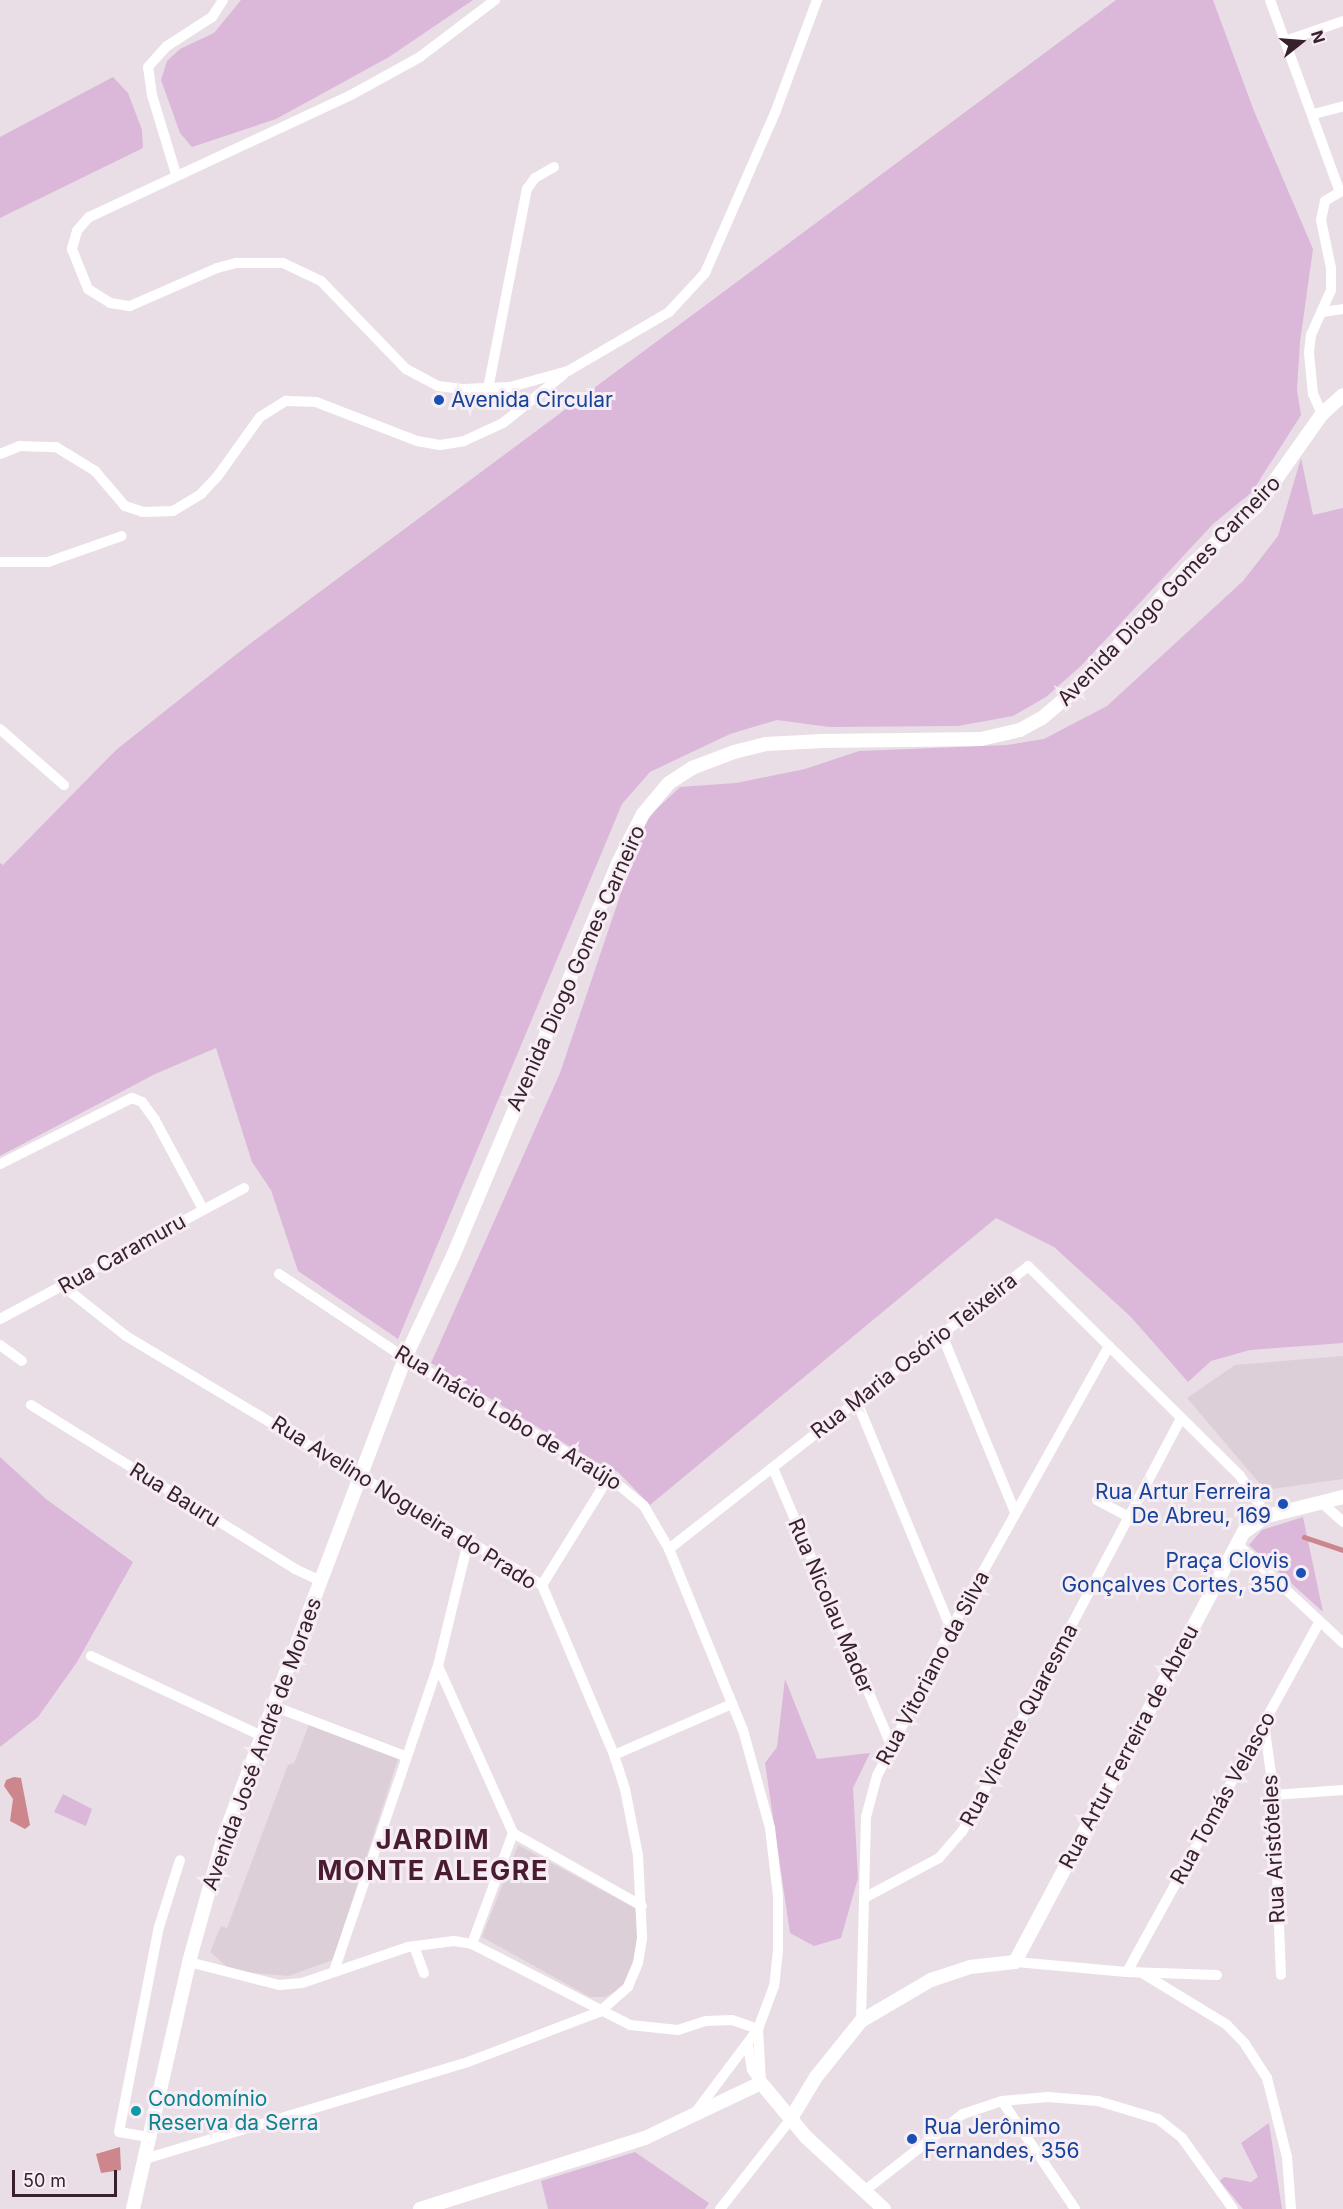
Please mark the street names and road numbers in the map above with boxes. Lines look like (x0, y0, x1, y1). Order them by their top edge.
street label: Avenida Diogo Gomes Carneiro (1052, 471, 1286, 711)
street label: Avenida Diogo Gomes Carneiro (501, 821, 651, 1115)
street label: Rua Caramuru (54, 1209, 190, 1299)
street label: Rua Maria Osório Teixeira (806, 1268, 1022, 1444)
street label: Rua Inácio Lobo de Araújo (390, 1340, 626, 1496)
street label: Rua Avelino Nogueira do Prado (267, 1411, 541, 1595)
street label: Rua Bauru (125, 1457, 225, 1533)
street label: Rua Nicolau Mader (783, 1515, 879, 1697)
street label: Rua Vitoriano da Silva (871, 1567, 995, 1769)
street label: Avenida José André de Moraes (197, 1594, 327, 1894)
street label: Rua Vicente Quaresma (955, 1619, 1083, 1831)
street label: Rua Artur Ferreira de Abreu (1054, 1621, 1204, 1873)
street label: Rua Tomás Velasco (1165, 1707, 1281, 1889)
street label: Rua Aristóteles (1258, 1774, 1290, 1924)

